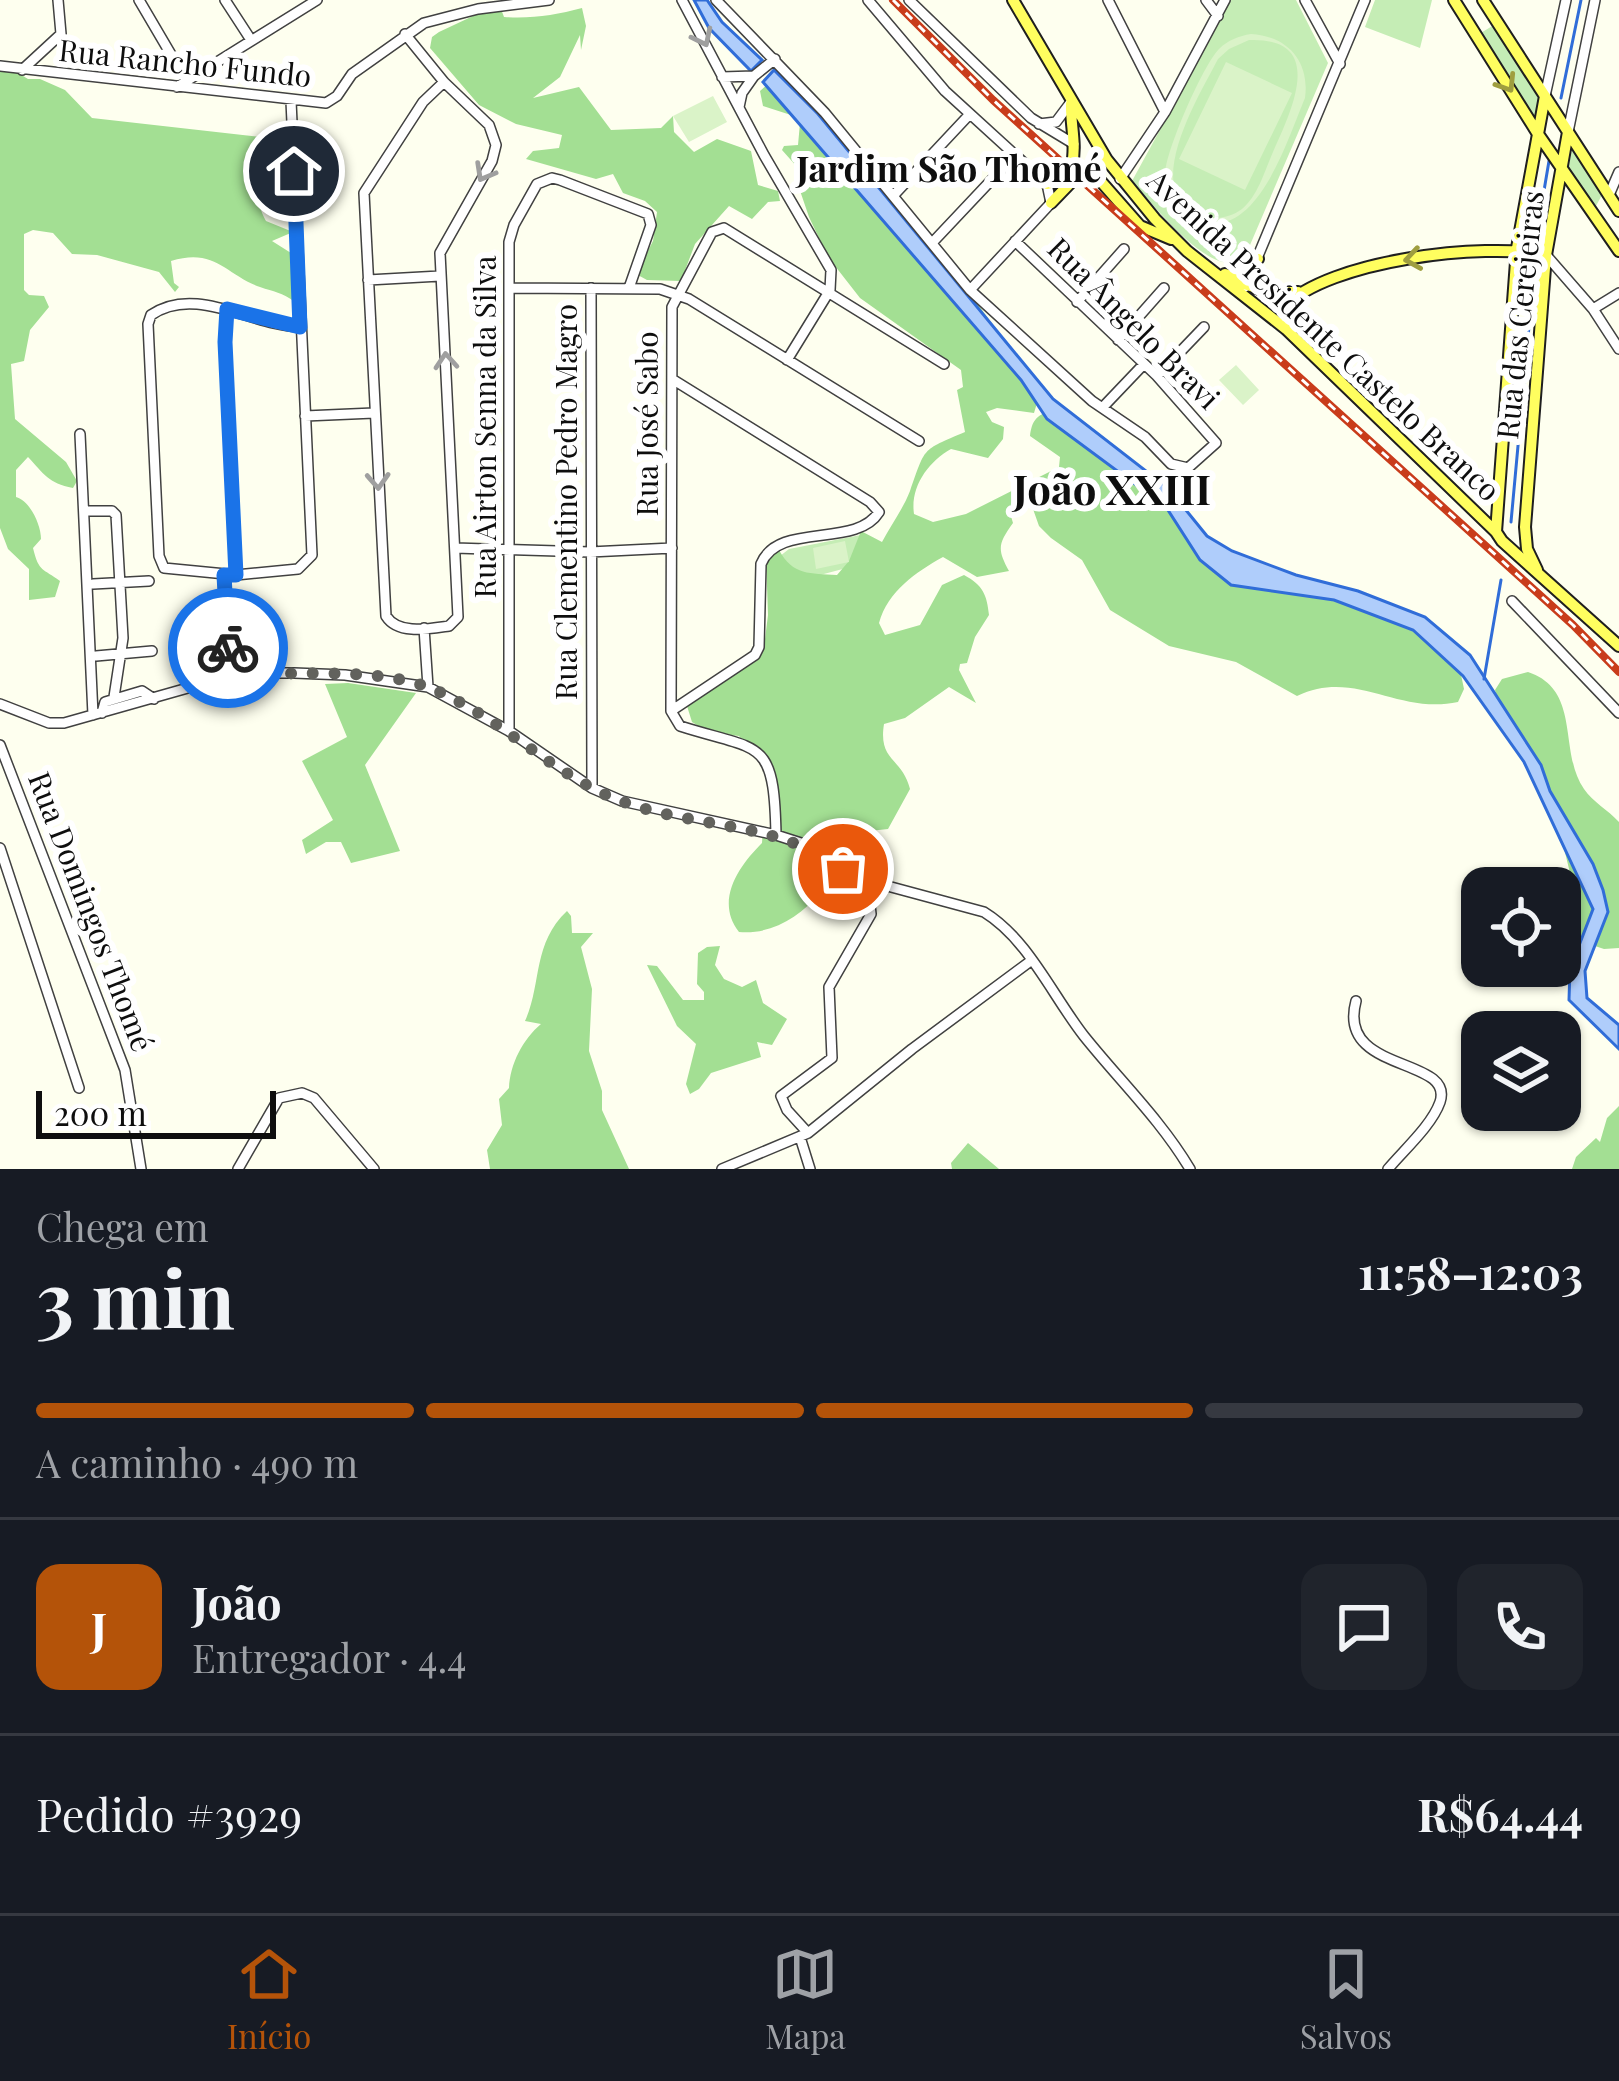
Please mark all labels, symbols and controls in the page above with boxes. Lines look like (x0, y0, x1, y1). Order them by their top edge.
one-way arrow (689, 26, 712, 47)
street label: Rua Rancho Fundo (57, 29, 313, 95)
one-way arrow (1493, 71, 1515, 93)
pin (243, 120, 345, 222)
icon: home (261, 138, 327, 204)
district label: Jardim São Thomé (795, 143, 1102, 191)
street label: Avenida Presidente Castelo Branco (1139, 159, 1509, 509)
one-way arrow (475, 160, 498, 181)
street label: Rua das Cerejeiras (1486, 189, 1552, 441)
street label: Rua Ângelo Bravi (1040, 228, 1229, 417)
one-way arrow (1403, 245, 1423, 270)
street label: Rua Airton Senna da Silva (464, 255, 504, 599)
street label: Rua Clementino Pedro Magro (545, 304, 585, 700)
street label: Rua José Sabo (626, 331, 666, 517)
one-way arrow (433, 351, 459, 370)
district label: João XXIII (1012, 460, 1211, 516)
one-way arrow (365, 472, 391, 491)
courier (168, 588, 288, 708)
icon: bike (195, 615, 261, 681)
street label: Rua Domingos Thomé (20, 766, 164, 1057)
pin (792, 818, 894, 920)
icon: bag (810, 836, 876, 902)
map controls (1461, 867, 1581, 1131)
button: locate (1461, 867, 1581, 987)
button: layers (1461, 1011, 1581, 1131)
scale bar (36, 1085, 276, 1138)
text: 200 m (54, 1090, 147, 1134)
text: Chega em (36, 1200, 209, 1252)
text: 11:58–12:03 (1358, 1241, 1583, 1301)
text: 3 min (36, 1245, 235, 1349)
text: A caminho · 490 m (36, 1436, 358, 1488)
button: chat (1301, 1564, 1427, 1690)
button: phone (1457, 1564, 1583, 1690)
text: João (192, 1571, 282, 1631)
text: J (91, 1597, 107, 1657)
text: Entregador · 4.4 (192, 1631, 467, 1683)
text: Pedido #3929 (36, 1783, 302, 1843)
text: R$64.44 (1417, 1783, 1583, 1843)
tab: Início (227, 1941, 311, 2057)
tab: Mapa (765, 1941, 846, 2057)
tab: Salvos (1300, 1941, 1392, 2057)

